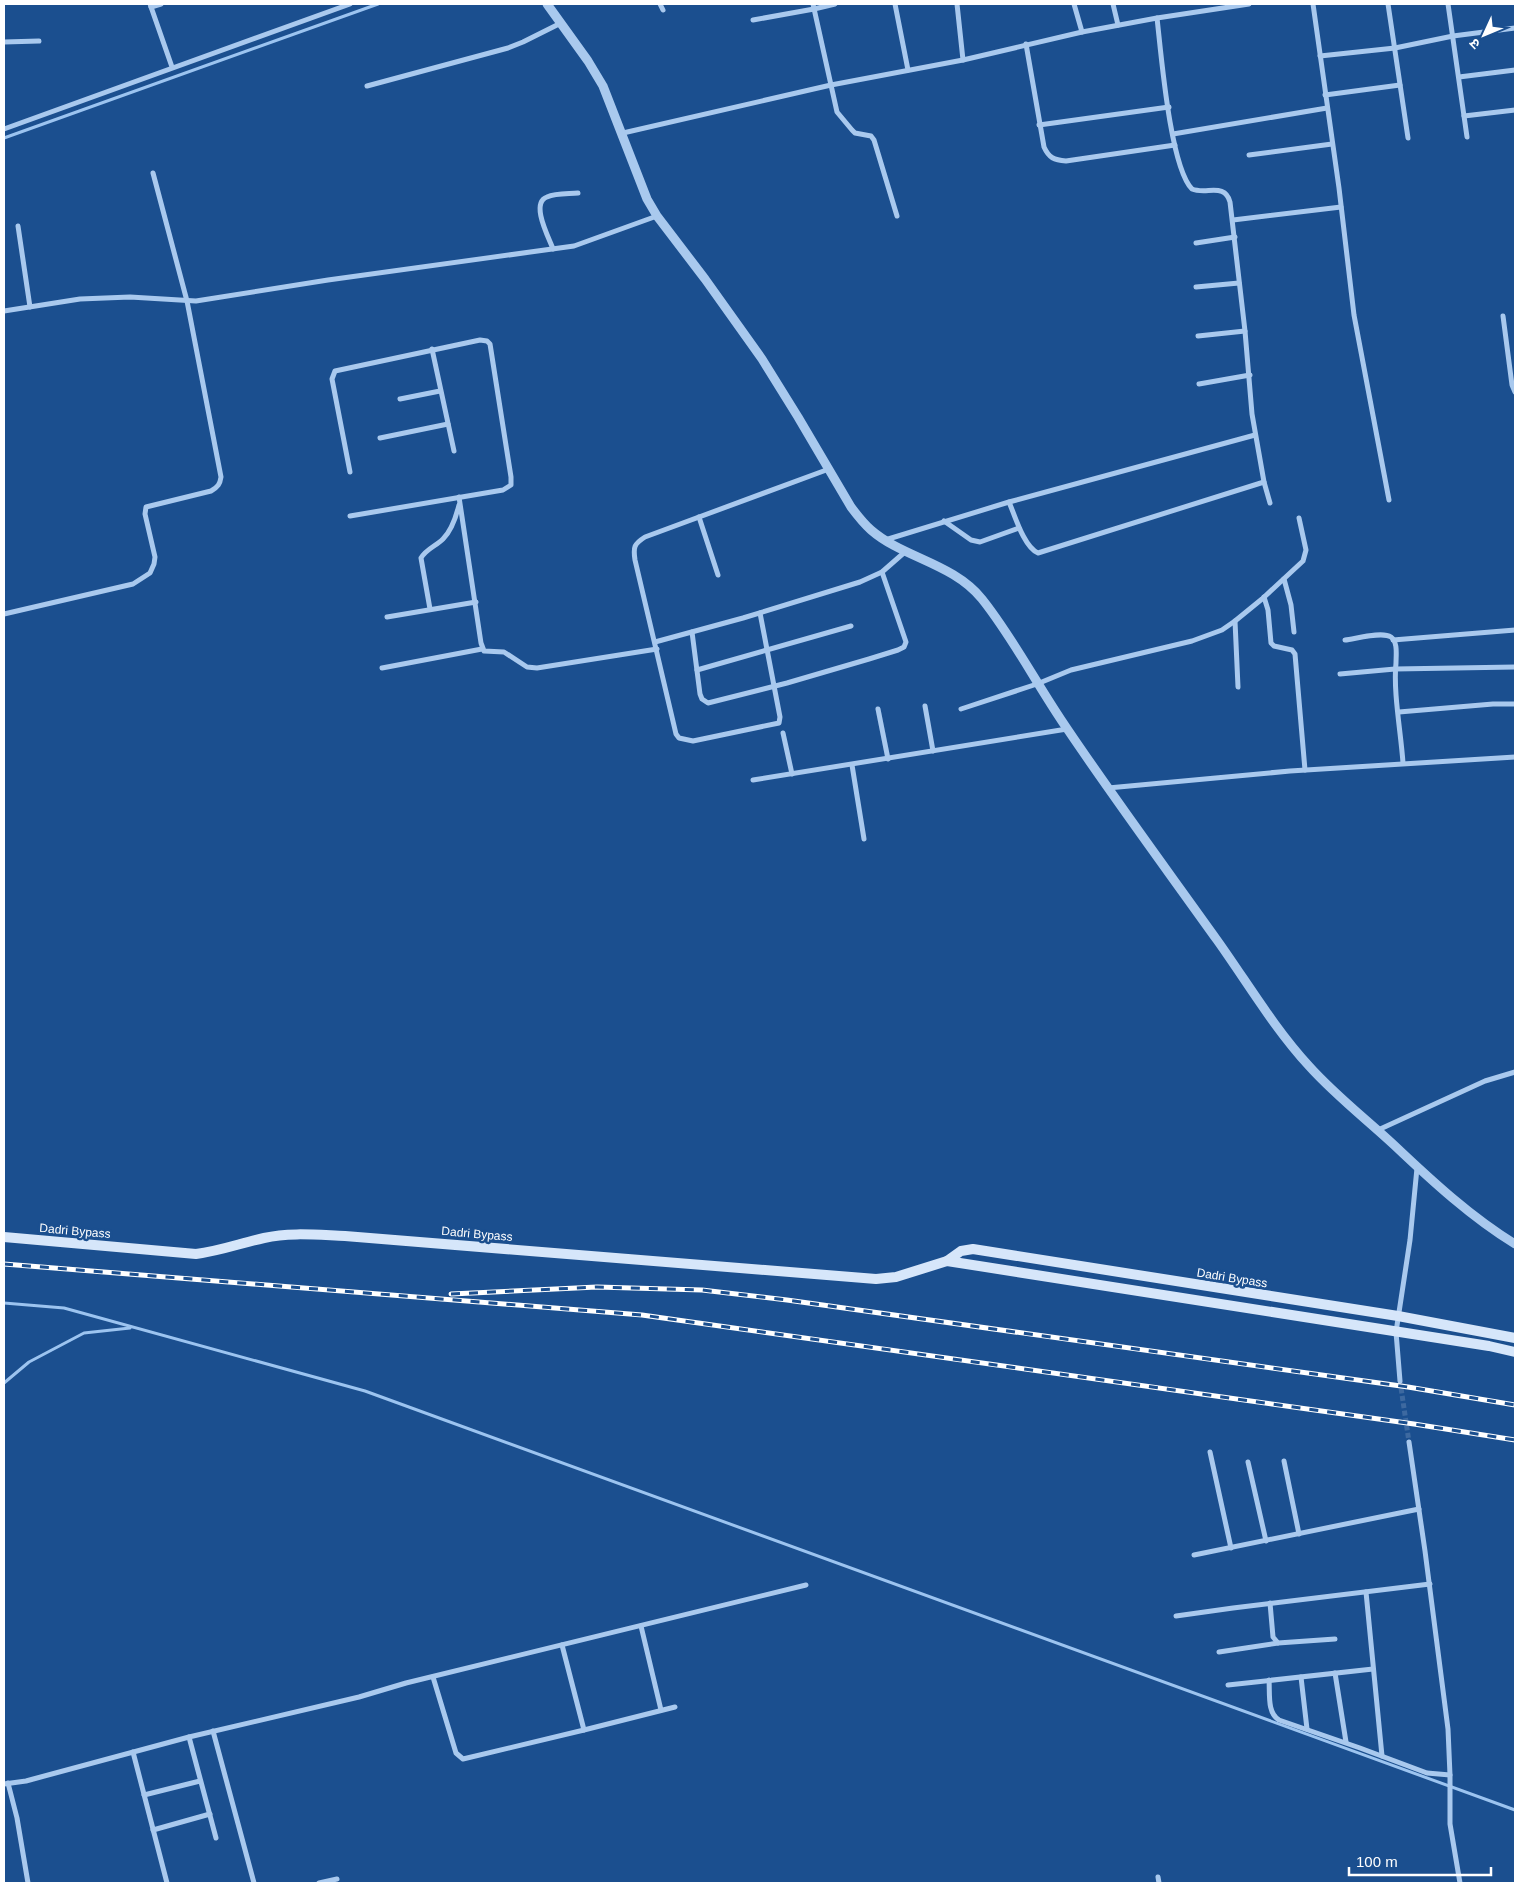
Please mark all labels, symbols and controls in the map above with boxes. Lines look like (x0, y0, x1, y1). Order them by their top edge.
north arrow (1459, 10, 1509, 60)
text: उ (1465, 35, 1483, 53)
street label: Dadri Bypass (39, 1221, 111, 1241)
street label: Dadri Bypass (441, 1224, 513, 1244)
street label: Dadri Bypass (1196, 1266, 1268, 1290)
scale bar (1349, 1844, 1492, 1876)
text: 100 m (1356, 1853, 1398, 1870)

